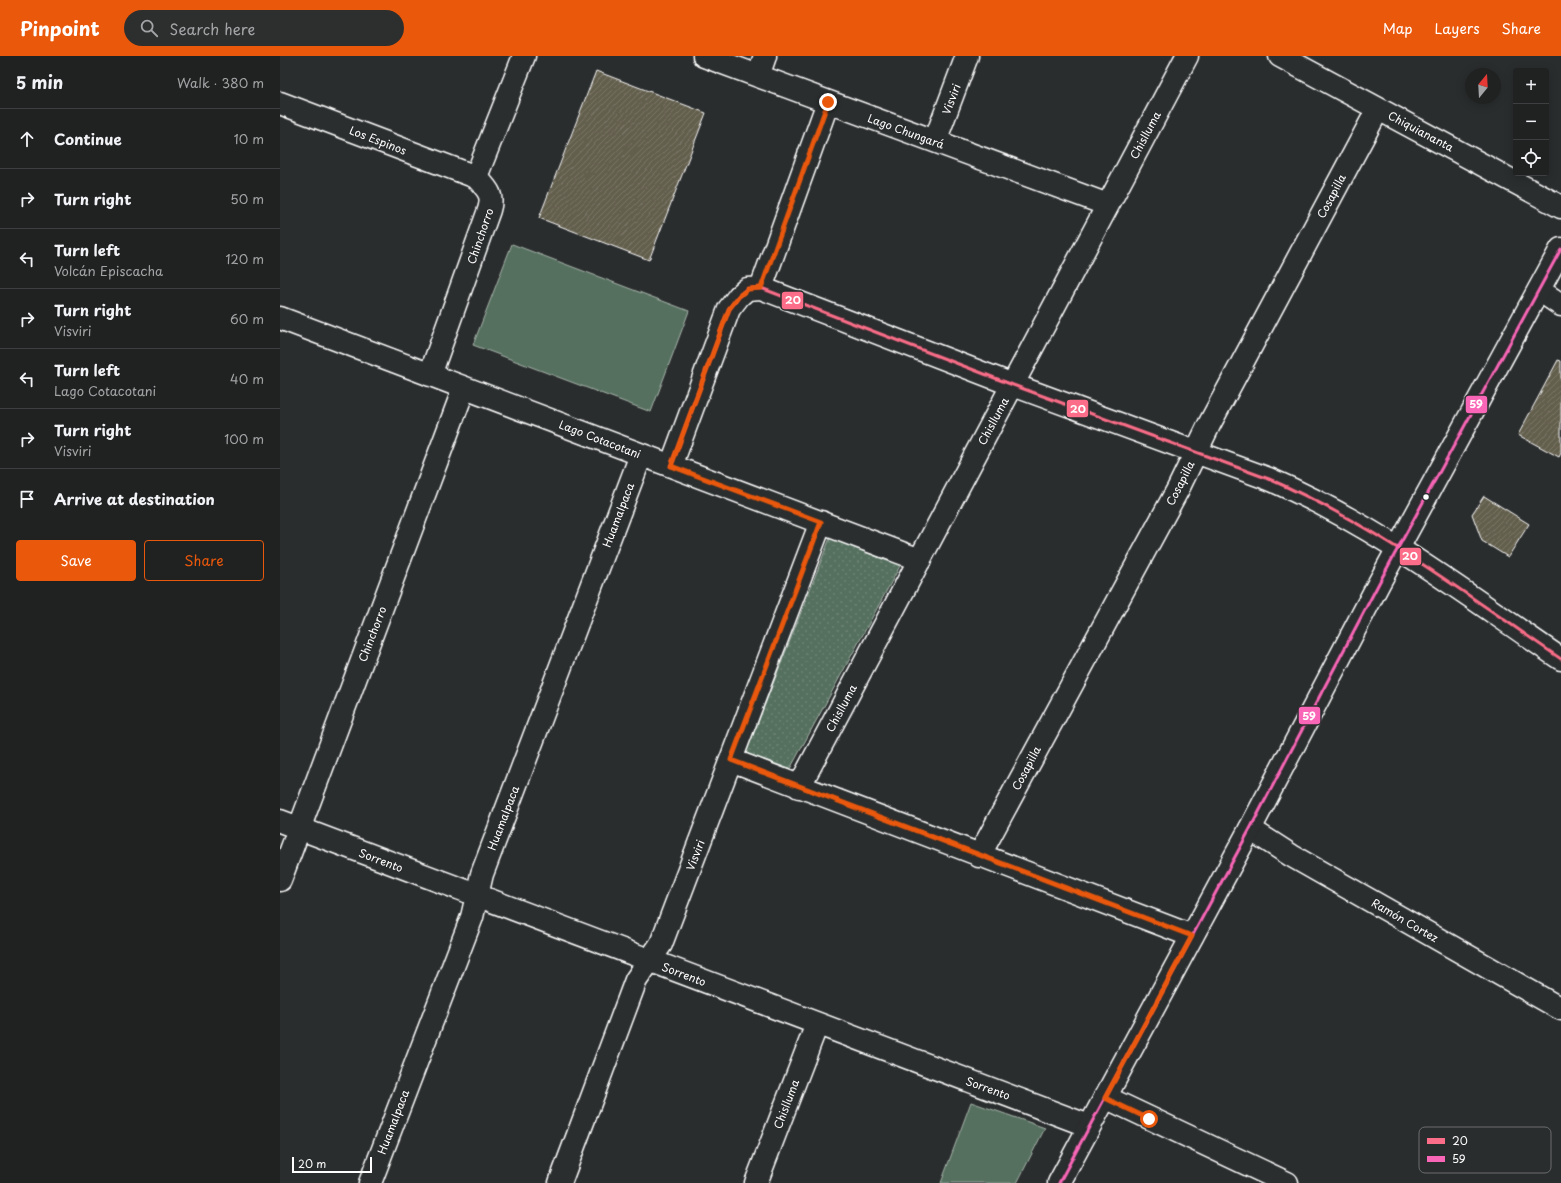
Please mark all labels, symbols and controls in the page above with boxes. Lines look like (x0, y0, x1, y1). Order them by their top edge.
search box (124, 10, 404, 46)
text: Pinpoint (20, 14, 100, 42)
icon: search (138, 17, 160, 39)
text: Search here (170, 17, 255, 40)
text: Map (1383, 18, 1413, 39)
text: Layers (1435, 18, 1480, 39)
text: Share (1502, 18, 1541, 39)
north arrow (1465, 68, 1501, 104)
map controls (1513, 68, 1549, 176)
button: + (1513, 68, 1549, 104)
text: 5 min (16, 69, 63, 95)
text: Walk · 380 m (177, 73, 264, 92)
street label: Visviri (937, 81, 965, 117)
route end (819, 93, 837, 111)
button: − (1513, 104, 1549, 140)
street label: Chiquiananta (1385, 107, 1457, 156)
street label: Chislluma (1125, 108, 1165, 162)
street label: Lago Chungará (865, 109, 947, 153)
street label: Los Espinos (347, 121, 409, 159)
text: Continue (54, 127, 122, 150)
icon: ahead (16, 128, 38, 150)
text: 10 m (234, 129, 264, 148)
button: locate (1513, 140, 1549, 176)
street label: Cosapilla (1312, 171, 1350, 221)
text: Turn right (54, 187, 131, 210)
icon: right (16, 188, 38, 210)
text: 50 m (230, 189, 264, 208)
street label: Chinchorro (462, 206, 498, 266)
text: Turn left (54, 238, 120, 261)
icon: left (16, 248, 38, 270)
text: 120 m (225, 249, 264, 268)
text: Volcán Episcacha (54, 261, 163, 280)
line badge: 20 (781, 291, 804, 310)
text: 20 (785, 291, 801, 308)
text: Turn right (54, 298, 131, 321)
icon: right (16, 308, 38, 330)
text: 60 m (230, 309, 264, 328)
text: Visviri (54, 321, 92, 340)
text: Turn left (54, 358, 120, 381)
icon: left (16, 368, 38, 390)
text: 40 m (230, 369, 264, 388)
text: Lago Cotacotani (54, 381, 156, 400)
street label: Chislluma (973, 394, 1013, 448)
line badge: 59 (1465, 395, 1488, 414)
text: 59 (1469, 395, 1483, 412)
line badge: 20 (1066, 399, 1089, 418)
text: 20 (1070, 400, 1086, 417)
street label: Lago Cotacotani (557, 416, 643, 462)
text: Turn right (54, 418, 131, 441)
icon: right (16, 428, 38, 450)
text: 100 m (224, 429, 264, 448)
text: Visviri (54, 441, 92, 460)
street label: Cosapilla (1162, 458, 1199, 508)
street label: Huamalpaca (598, 480, 638, 550)
text: Arrive at destination (54, 487, 215, 510)
icon: arrive (16, 488, 38, 510)
unlabelled marker (1421, 492, 1431, 502)
button: Save (16, 540, 136, 581)
button: Share (144, 540, 264, 581)
line badge: 20 (1399, 547, 1422, 566)
text: 20 (1402, 547, 1418, 564)
street label: Chinchorro (354, 604, 390, 664)
street label: Chislluma (821, 681, 861, 735)
line badge: 59 (1298, 706, 1321, 725)
text: 59 (1302, 707, 1316, 724)
street label: Cosapilla (1007, 743, 1045, 793)
street label: Huamalpaca (483, 783, 523, 853)
street label: Visviri (681, 837, 709, 873)
street label: Sorrento (356, 844, 406, 876)
street label: Ramón Cortez (1368, 894, 1442, 946)
street label: Sorrento (659, 958, 709, 990)
street label: Sorrento (963, 1072, 1013, 1104)
street label: Chislluma (769, 1077, 803, 1131)
street label: Huamalpaca (373, 1087, 413, 1157)
route start (1140, 1110, 1158, 1128)
legend (1419, 1127, 1551, 1173)
text: 20 (1452, 1132, 1468, 1149)
text: 59 (1452, 1150, 1466, 1167)
scale bar (292, 1155, 372, 1174)
text: 20 m (298, 1155, 326, 1172)

